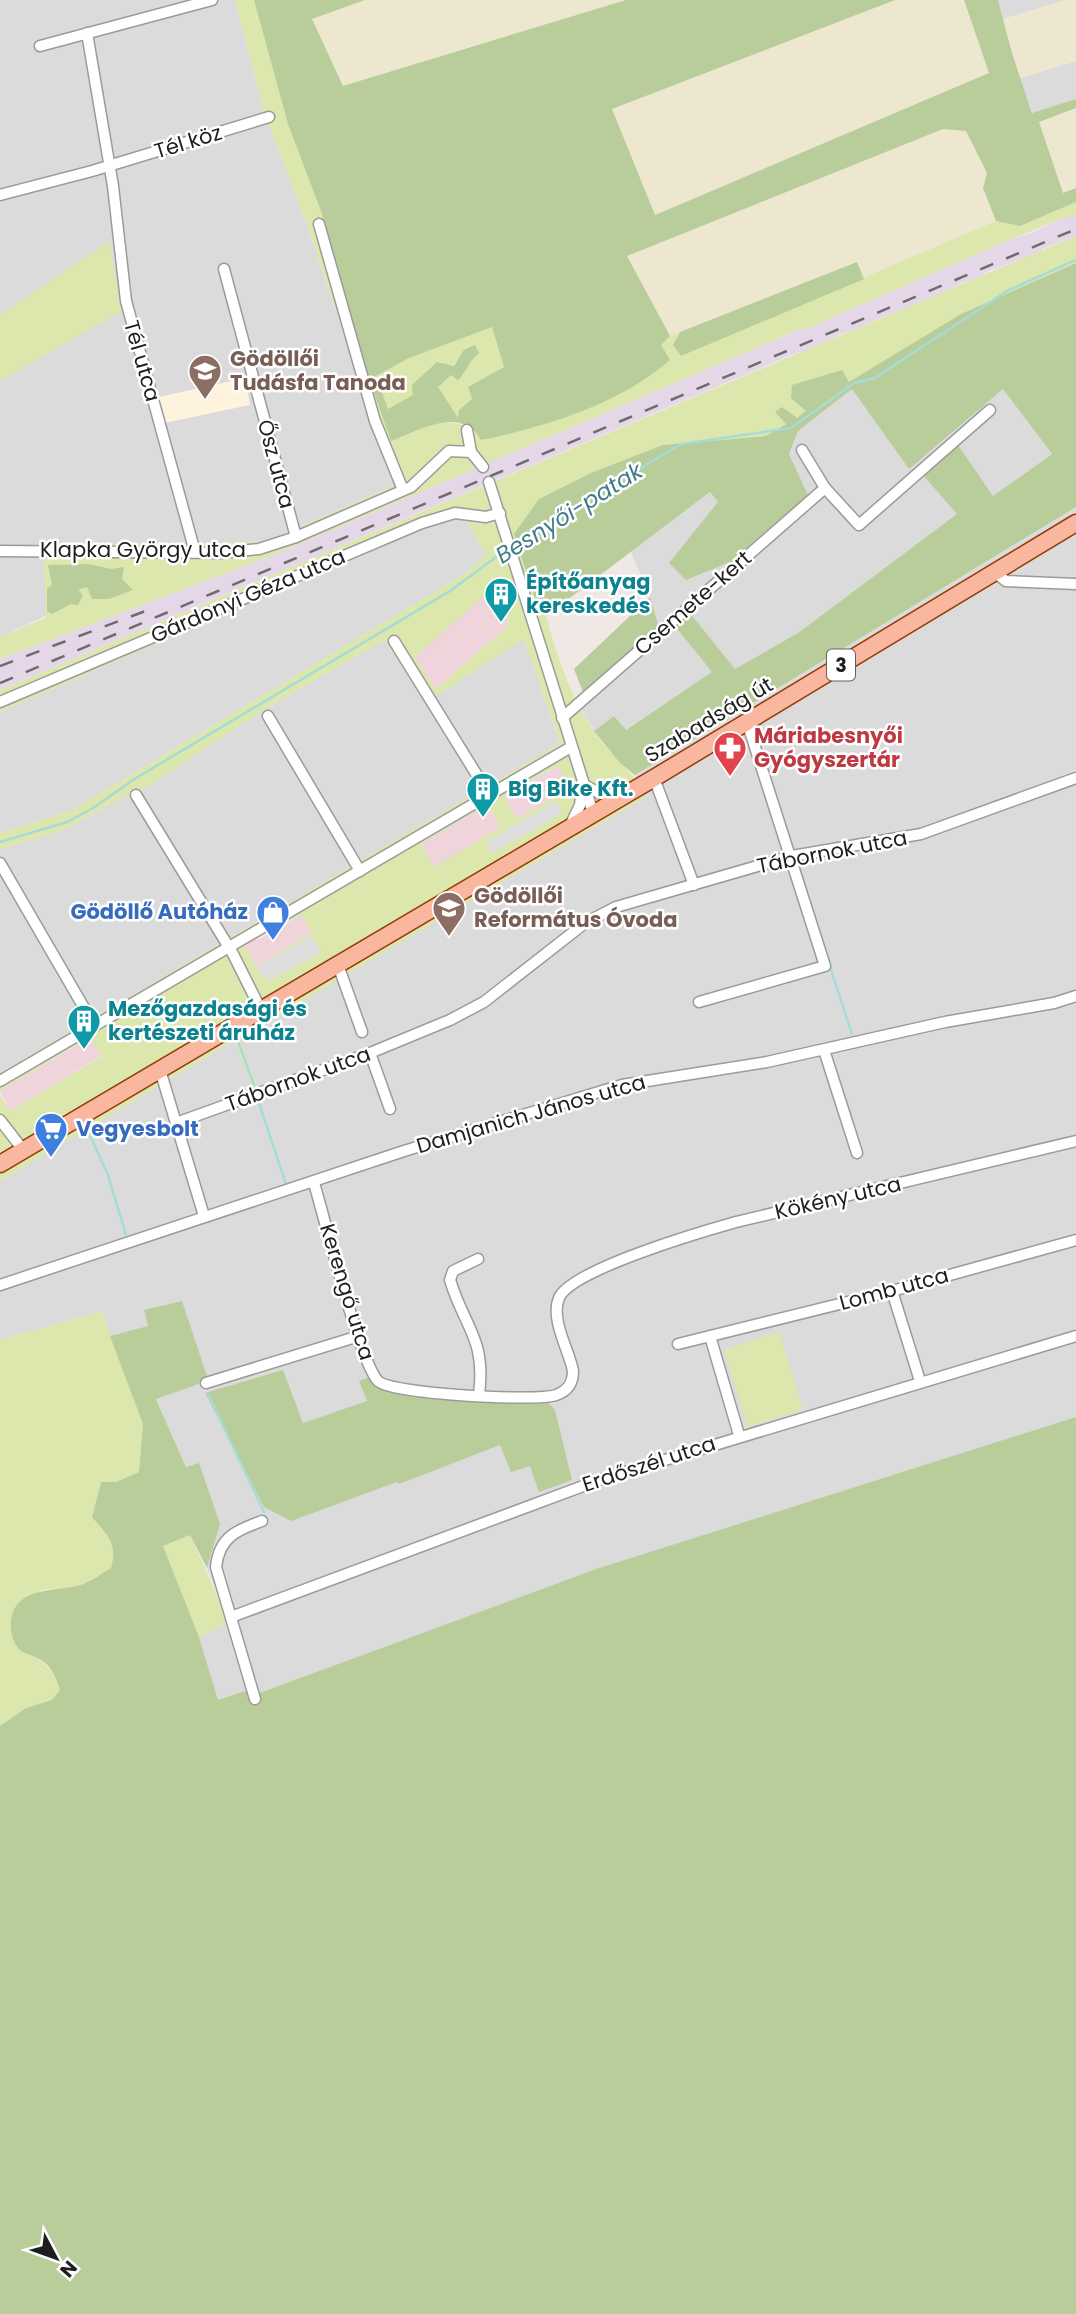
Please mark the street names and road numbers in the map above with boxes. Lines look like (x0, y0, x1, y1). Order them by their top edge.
street label: Tél köz (151, 118, 225, 165)
street label: Tél utca (117, 317, 168, 405)
street label: Ősz utca (251, 416, 302, 511)
street label: Klapka György utca (40, 535, 246, 564)
street label: Gárdonyi Géza utca (146, 541, 350, 650)
street label: Csemete-kert (628, 544, 757, 662)
road number: 3 (827, 650, 855, 680)
street label: Szabadság út (639, 670, 778, 769)
street label: Tábornok utca (754, 823, 909, 880)
street label: Tábornok utca (221, 1039, 374, 1118)
street label: Damjanich János utca (413, 1067, 649, 1160)
street label: Kökény utca (772, 1169, 904, 1226)
street label: Kerengő utca (313, 1220, 382, 1364)
street label: Lomb utca (836, 1260, 952, 1317)
street label: Erdőszél utca (578, 1428, 719, 1499)

